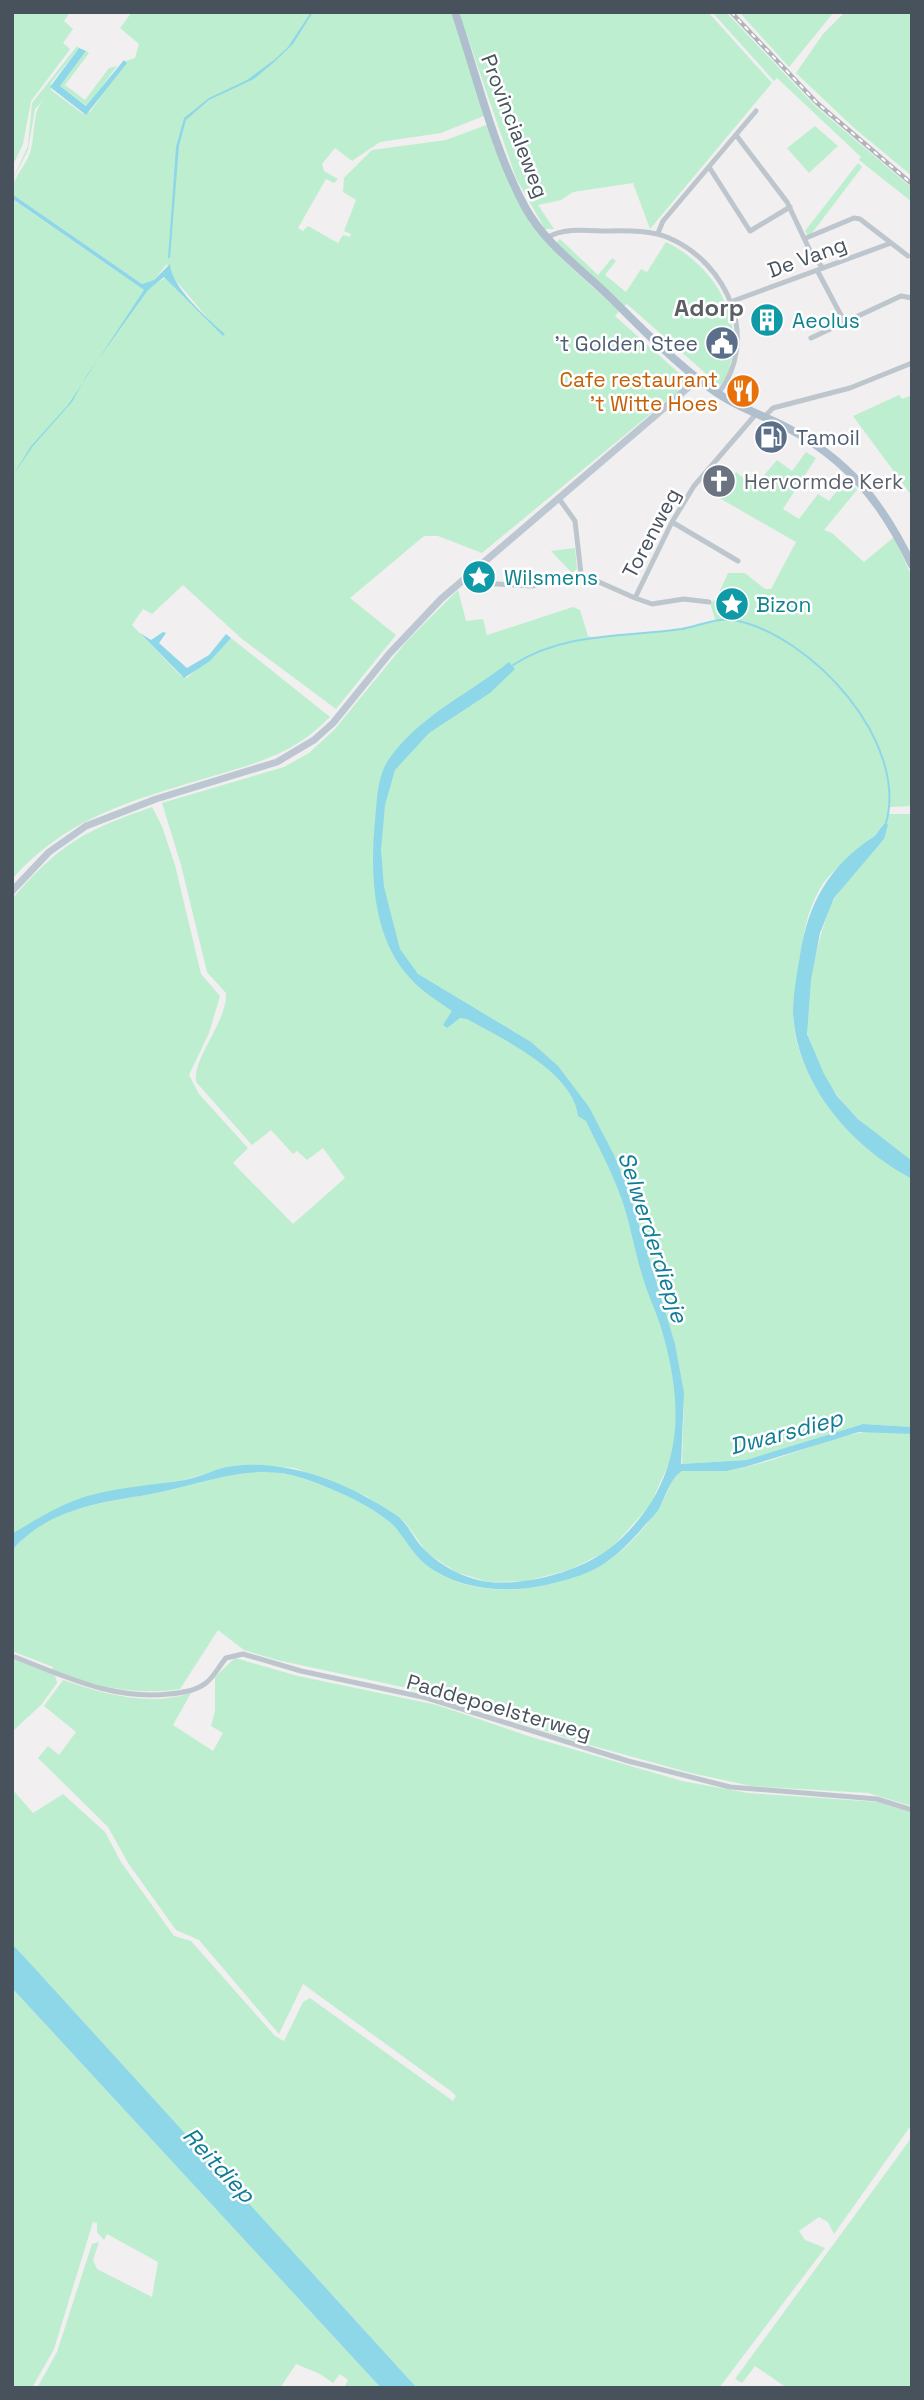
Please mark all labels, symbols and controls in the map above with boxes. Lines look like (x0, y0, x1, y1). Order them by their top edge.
street label: Provincialeweg (475, 50, 555, 202)
street label: De Vang (764, 230, 850, 284)
district label: Adorp (674, 292, 744, 323)
building icon: Aeolus (748, 301, 786, 339)
place label: Aeolus (792, 307, 860, 334)
public building icon: 't Golden Stee (703, 324, 741, 362)
place label: 't Golden Stee (554, 330, 698, 357)
place label: Cafe restaurant 't Witte Hoes (560, 366, 718, 417)
restaurant icon: Cafe restaurant 't Witte Hoes (724, 372, 762, 410)
fuel station icon: Tamoil (752, 418, 790, 456)
place label: Tamoil (796, 424, 860, 451)
church icon: Hervormde Kerk (700, 462, 738, 500)
place label: Hervormde Kerk (744, 468, 903, 495)
street label: Torenweg (616, 483, 686, 583)
place icon: Wilsmens (460, 558, 498, 596)
place label: Wilsmens (504, 564, 598, 591)
place icon: Bizon (713, 585, 751, 623)
place label: Bizon (756, 591, 811, 618)
water label: Selwerderdiepje (611, 1148, 695, 1328)
water label: Dwarsdiep (726, 1402, 847, 1462)
street label: Paddepoelsterweg (404, 1668, 594, 1746)
water label: Reitdiep (176, 2121, 262, 2210)

